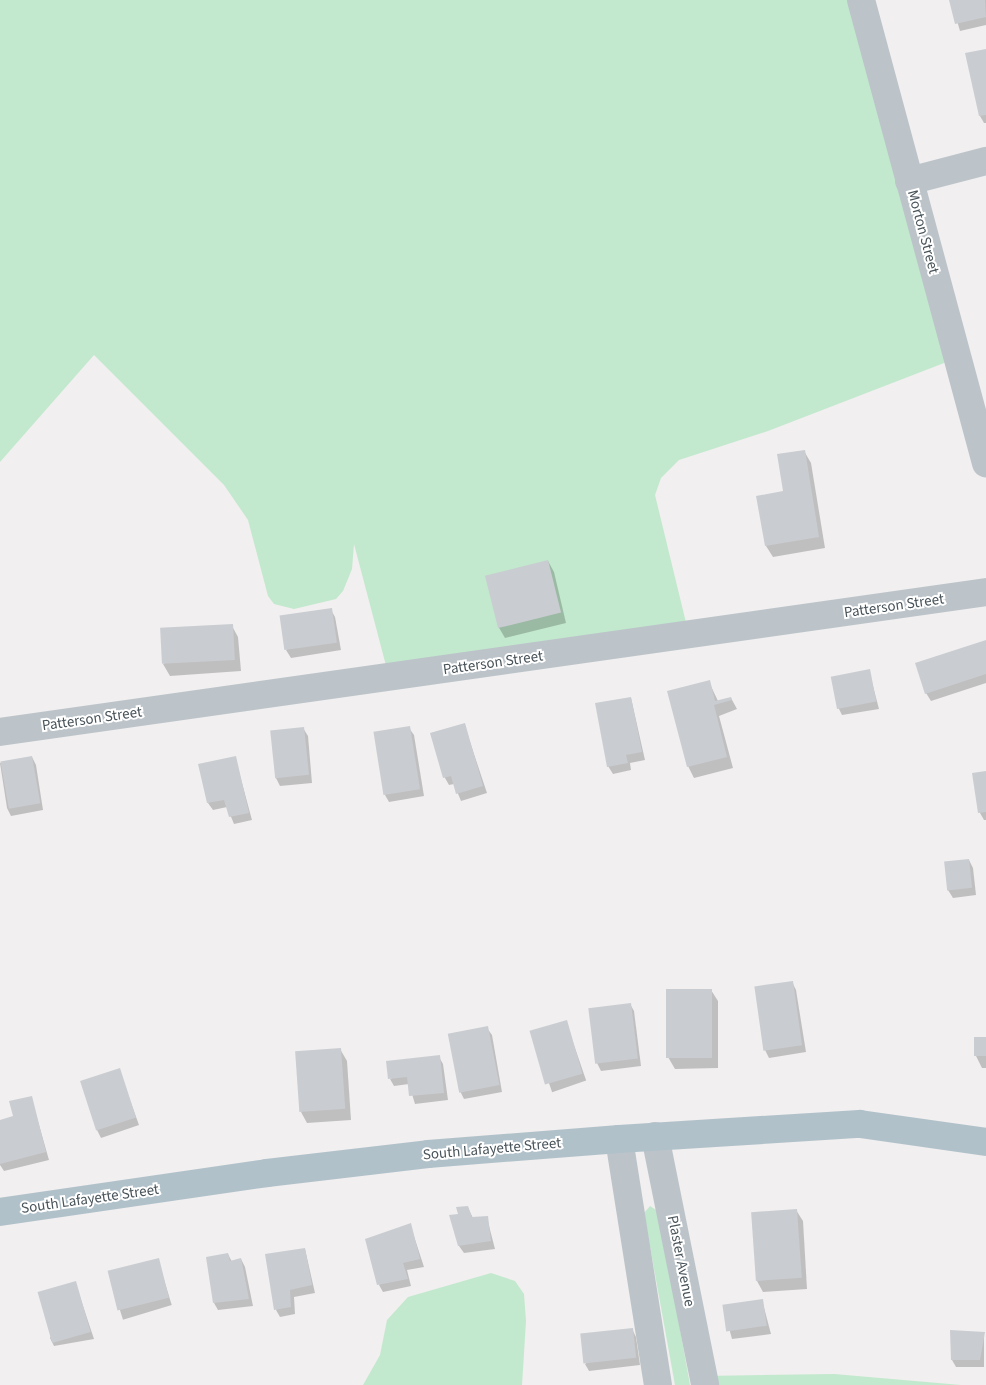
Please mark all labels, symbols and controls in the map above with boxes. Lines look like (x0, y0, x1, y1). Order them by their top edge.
street label: Morton Street (903, 188, 943, 276)
street label: Patterson Street (843, 590, 945, 622)
street label: Patterson Street (442, 647, 544, 679)
street label: Patterson Street (41, 703, 143, 735)
street label: South Lafayette Street (422, 1134, 562, 1164)
street label: South Lafayette Street (20, 1180, 160, 1218)
street label: Plaster Avenue (663, 1214, 699, 1308)

